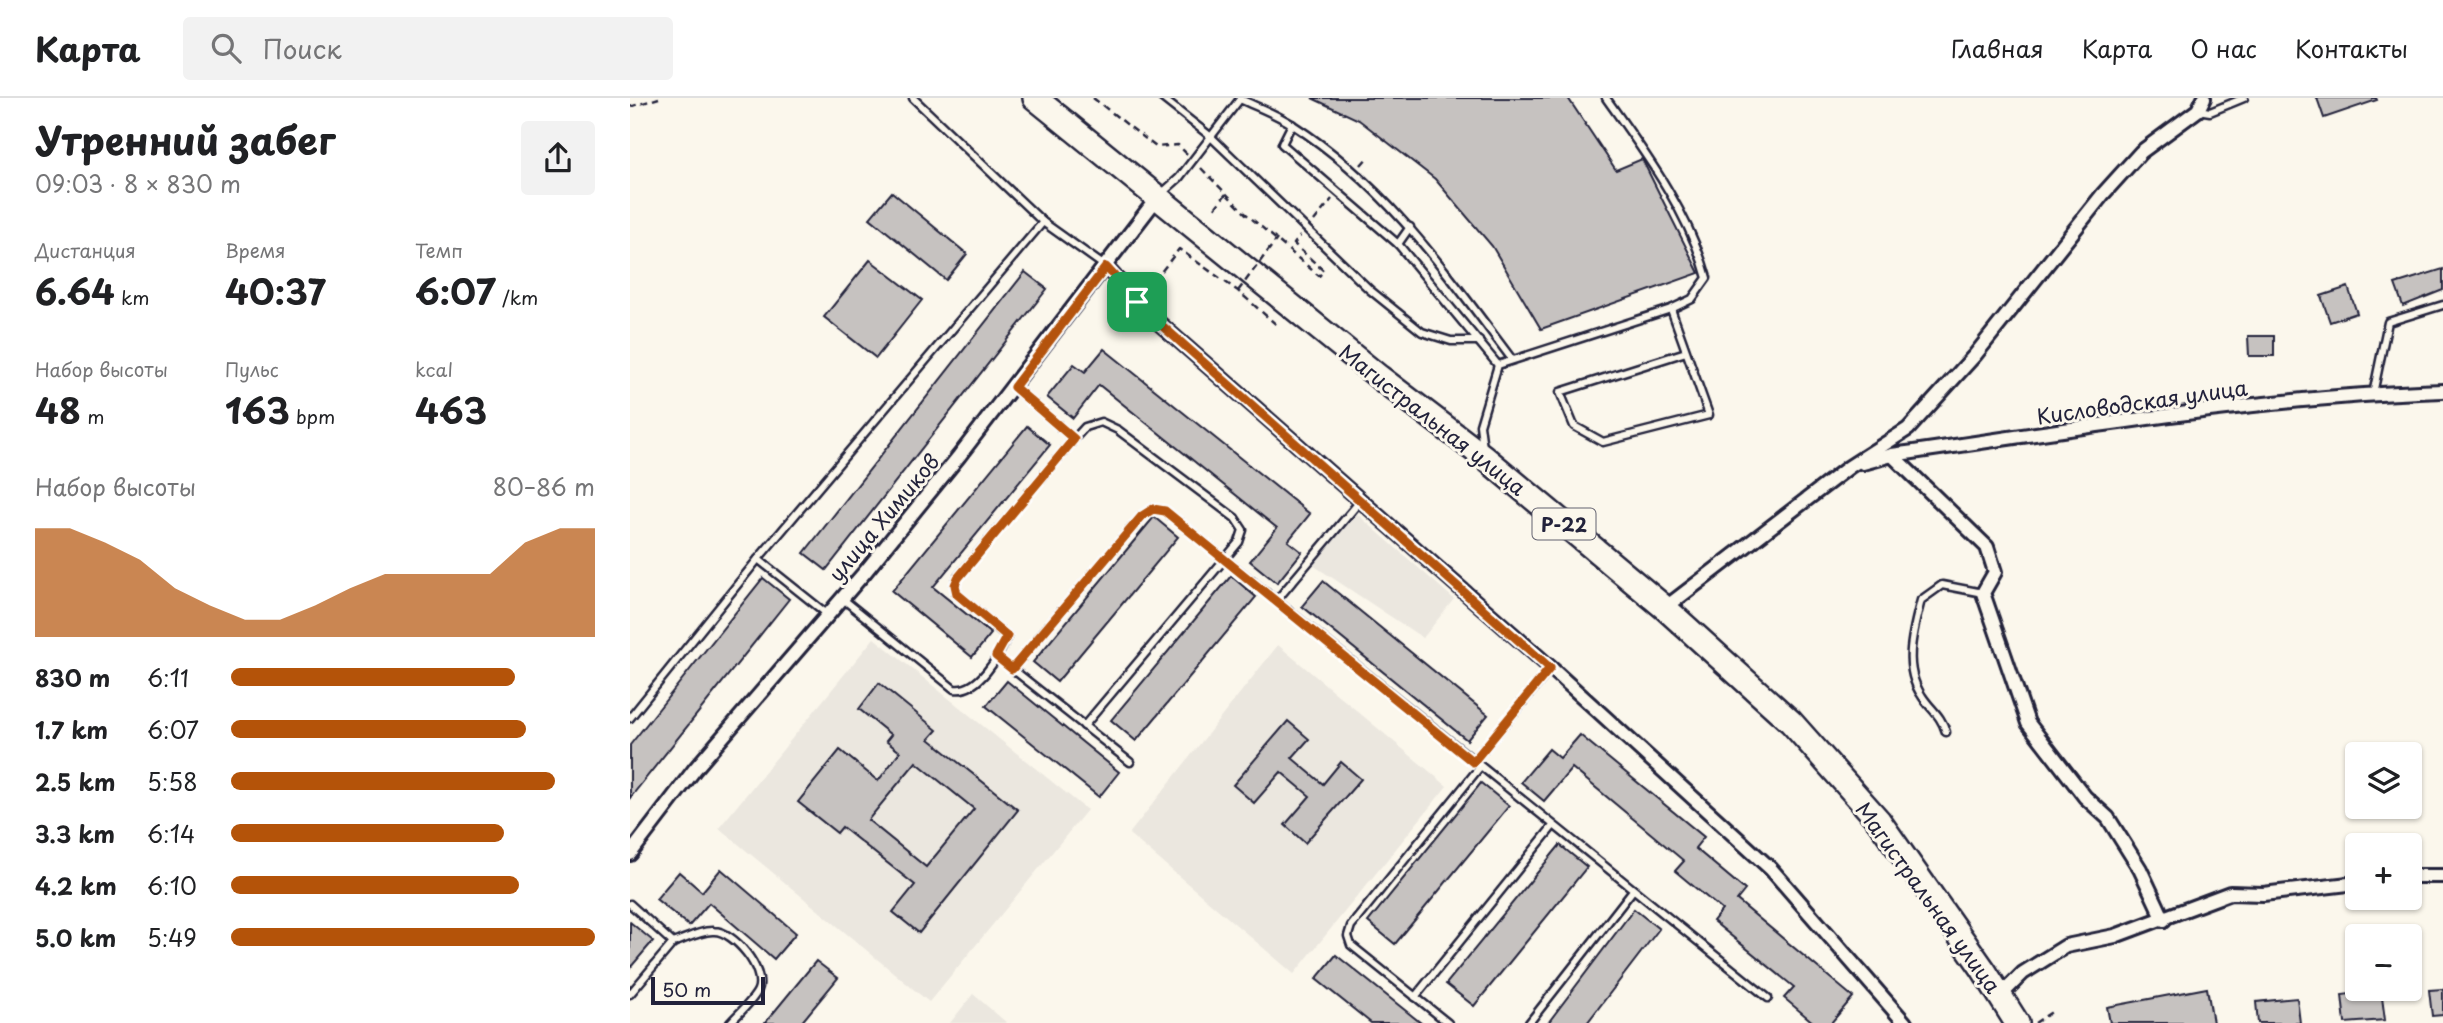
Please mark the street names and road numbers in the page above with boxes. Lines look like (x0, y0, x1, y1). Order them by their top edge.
street label: Магистральная улица (1333, 336, 1534, 503)
street label: Кисловодская улица (2035, 370, 2250, 432)
street label: улица Химиков (820, 446, 946, 588)
road number: Р-22 (1532, 508, 1595, 540)
street label: Магистральная улица (1849, 795, 2010, 1000)

